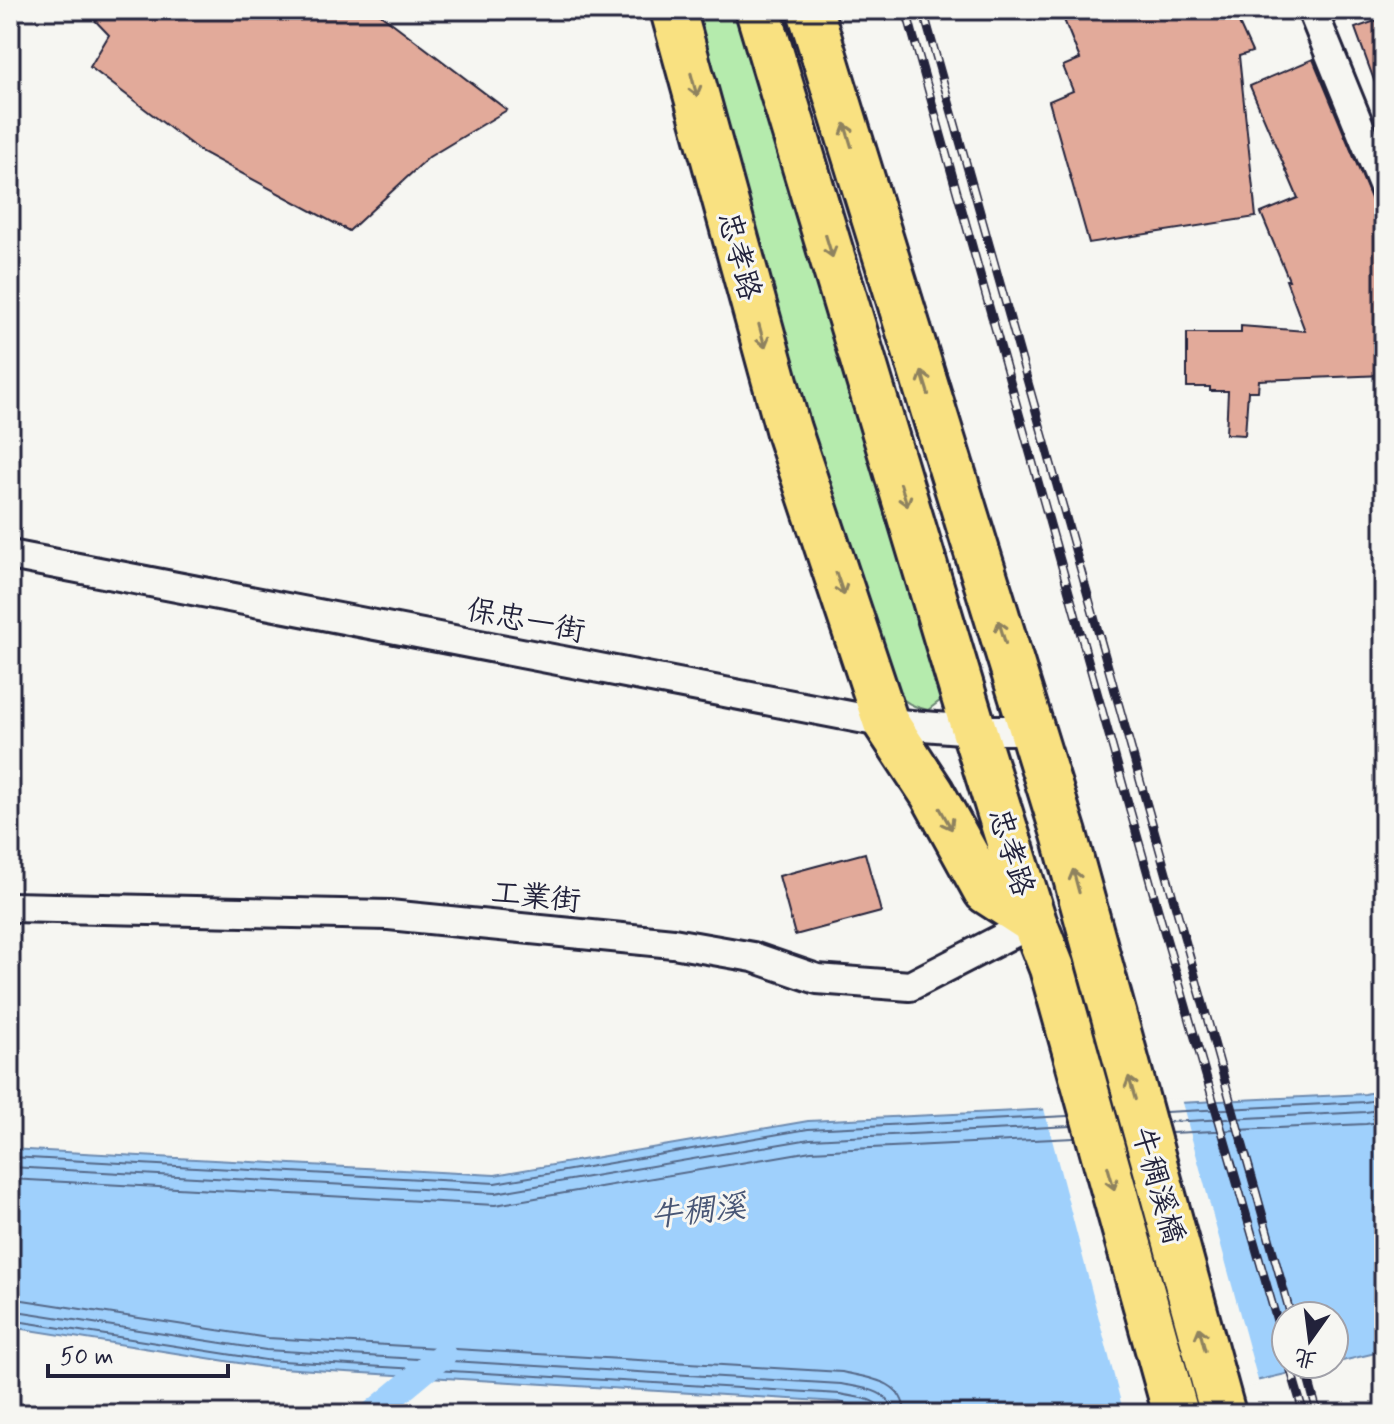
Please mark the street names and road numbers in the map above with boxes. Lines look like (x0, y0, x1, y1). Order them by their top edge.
street label: 忠孝路 (708, 208, 769, 305)
street label: 保忠一街 (463, 591, 588, 652)
street label: 忠孝路 (979, 804, 1042, 901)
street label: 工業街 (489, 873, 583, 922)
street label: 牛稠溪橋 (1122, 1122, 1193, 1248)

